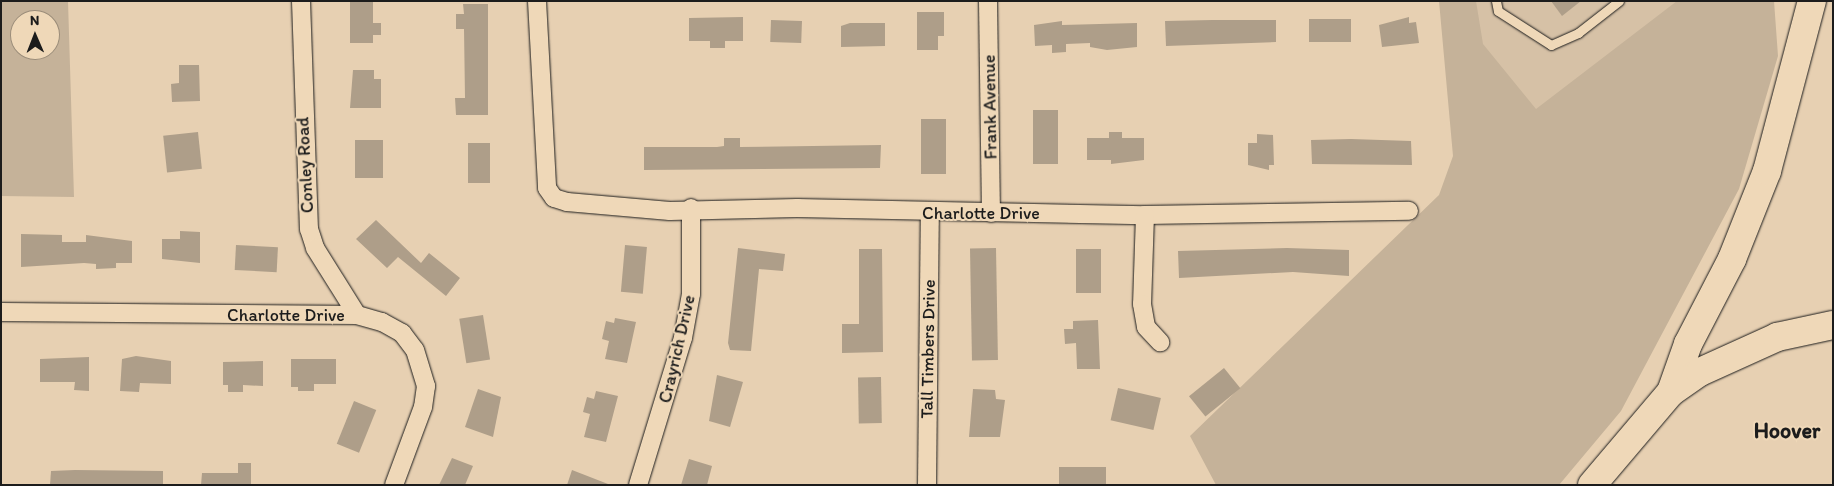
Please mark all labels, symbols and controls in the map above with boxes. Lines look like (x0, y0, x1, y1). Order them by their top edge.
north arrow (10, 10, 60, 60)
text: N (30, 12, 40, 29)
street label: Frank Avenue (978, 54, 1002, 160)
street label: Conley Road (292, 117, 318, 213)
street label: Charlotte Drive (922, 202, 1040, 224)
street label: Tall Timbers Drive (916, 279, 940, 419)
street label: Crayrich Drive (654, 293, 700, 405)
street label: Charlotte Drive (227, 304, 345, 326)
district label: Hoover (1754, 418, 1820, 444)

